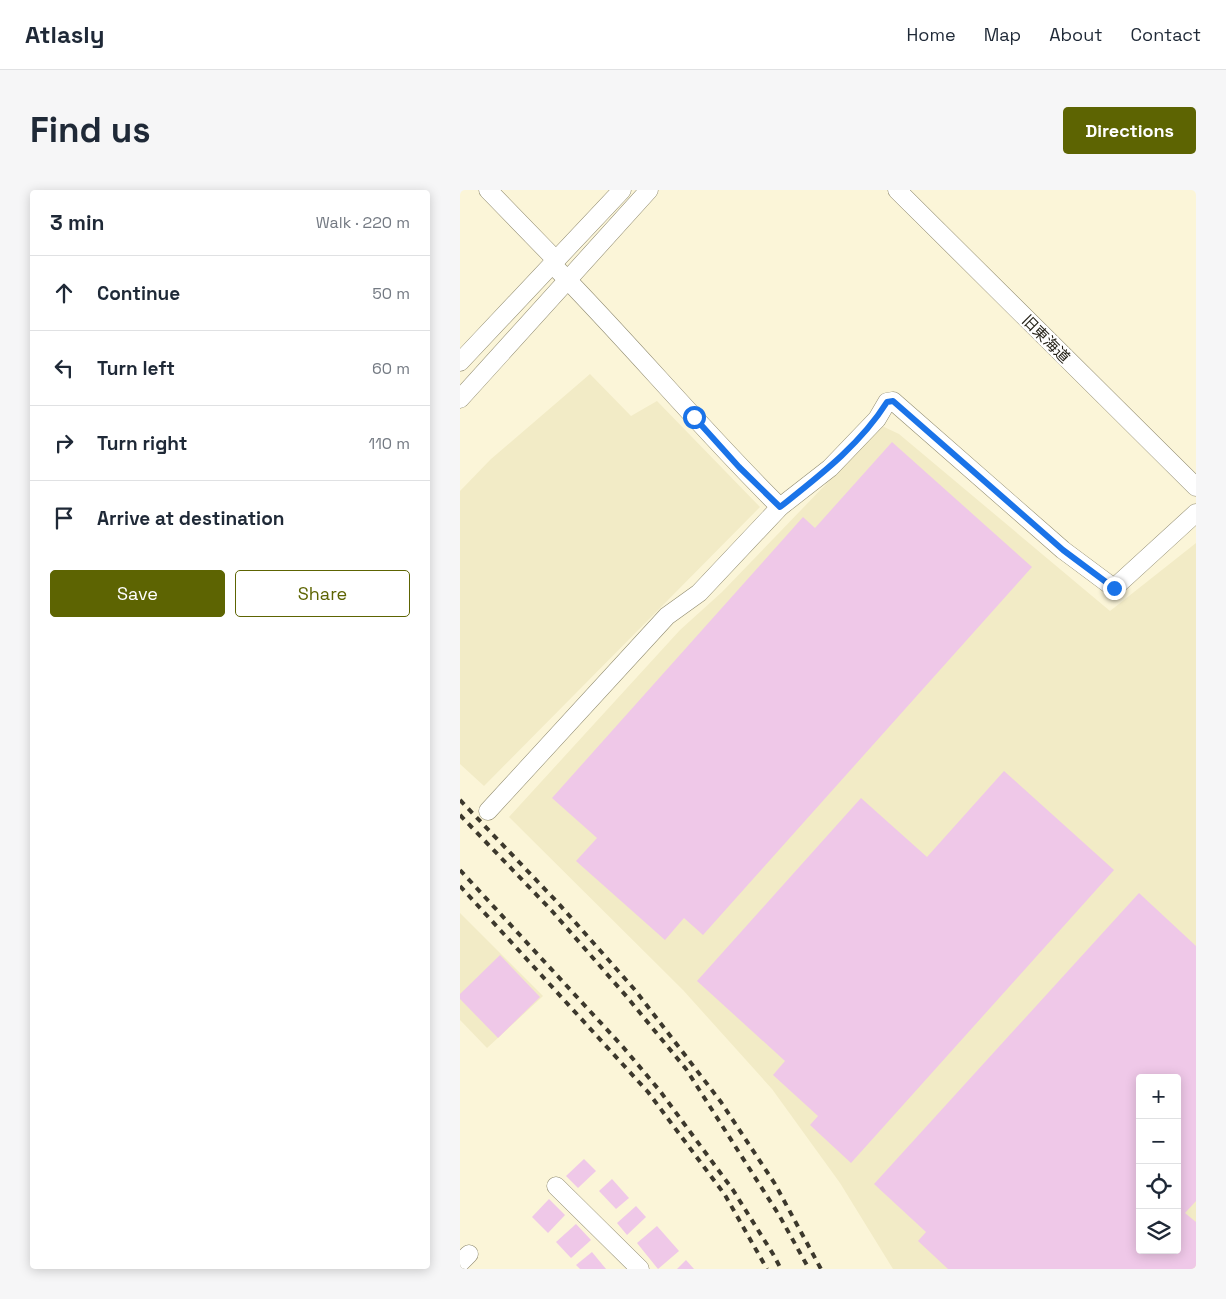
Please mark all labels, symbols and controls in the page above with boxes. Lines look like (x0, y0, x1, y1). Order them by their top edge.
text: Atlasly (25, 19, 104, 50)
text: Home (907, 23, 956, 46)
text: Map (984, 23, 1021, 46)
text: About (1049, 23, 1103, 46)
text: Contact (1131, 23, 1201, 46)
button: Directions (1063, 107, 1196, 154)
text: Find us (30, 108, 151, 152)
text: 3 min (50, 209, 105, 236)
text: Walk · 220 m (316, 212, 410, 233)
icon: ahead (50, 279, 78, 307)
text: Continue (97, 281, 180, 306)
text: 50 m (372, 283, 410, 304)
street label: 旧東海道 (1018, 311, 1074, 367)
icon: left (50, 354, 78, 382)
text: Turn left (97, 356, 175, 381)
text: 60 m (372, 358, 410, 379)
route start (683, 406, 706, 429)
icon: right (50, 429, 78, 457)
text: Turn right (97, 431, 187, 456)
text: 110 m (368, 433, 410, 454)
icon: arrive (50, 504, 78, 532)
text: Arrive at destination (97, 506, 285, 531)
button: Save (50, 570, 225, 617)
button: Share (235, 570, 410, 617)
route end (1103, 577, 1126, 600)
map controls (1136, 1074, 1181, 1254)
button: + (1136, 1074, 1181, 1119)
button: − (1136, 1119, 1181, 1164)
button: locate (1136, 1164, 1181, 1209)
button: layers (1136, 1209, 1181, 1254)

